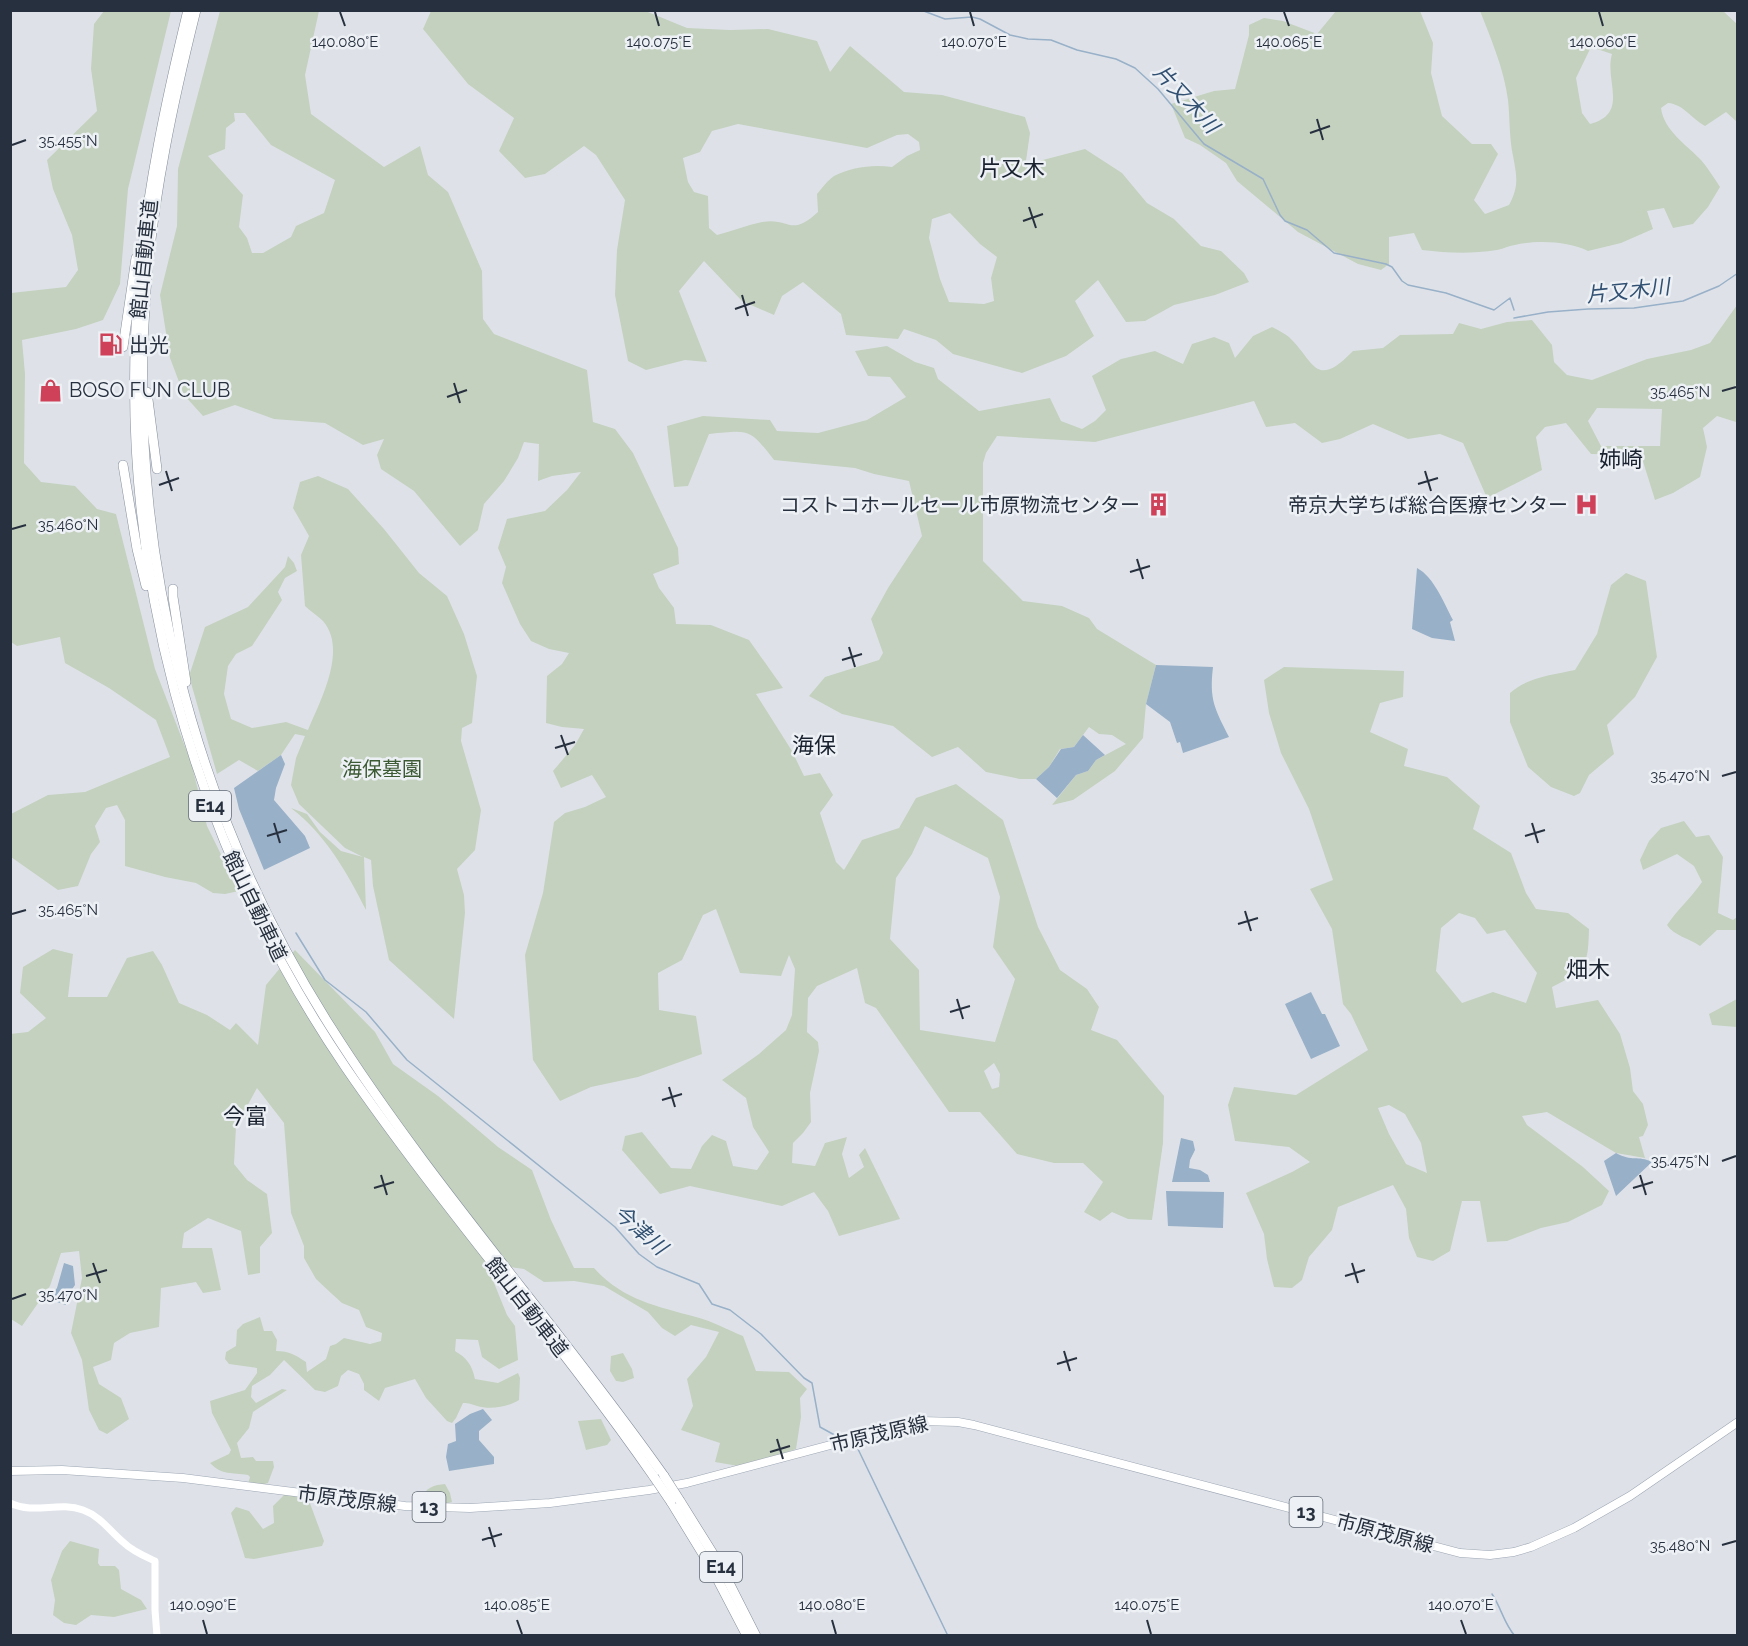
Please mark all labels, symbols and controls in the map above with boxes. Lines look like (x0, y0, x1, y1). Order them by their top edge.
text: 140.080°E (312, 33, 378, 51)
text: 140.075°E (627, 33, 691, 51)
text: 140.070°E (941, 33, 1007, 51)
text: 140.065°E (1256, 33, 1322, 51)
text: 140.060°E (1570, 33, 1636, 51)
water label: 片又木川 (1149, 59, 1226, 139)
text: 35.455°N (38, 132, 98, 150)
district label: 片又木 (979, 155, 1045, 181)
street label: 館山自動車道 (126, 198, 162, 320)
water label: 片又木川 (1585, 273, 1673, 307)
fuel station icon: 出光 (98, 332, 124, 358)
place label: 出光 (129, 333, 169, 357)
shop icon: BOSO FUN CLUB (38, 377, 64, 403)
place label: BOSO FUN CLUB (69, 378, 230, 402)
text: 35.465°N (1650, 383, 1710, 401)
district label: 姉崎 (1599, 446, 1643, 472)
building icon: コストコホールセール市原物流センター (1145, 492, 1171, 518)
hospital icon: 帝京大学ちば総合医療センター (1573, 492, 1599, 518)
place label: コストコホールセール市原物流センター (780, 493, 1140, 517)
place label: 帝京大学ちば総合医療センター (1288, 493, 1568, 517)
text: 35.460°N (38, 516, 98, 534)
district label: 海保 (792, 732, 836, 758)
park label: 海保墓園 (342, 757, 422, 781)
text: 35.470°N (1650, 767, 1710, 785)
road number: E14 (189, 791, 231, 821)
street label: 館山自動車道 (218, 847, 292, 965)
text: 35.465°N (38, 901, 98, 919)
district label: 畑木 (1566, 956, 1610, 982)
district label: 今富 (223, 1103, 267, 1129)
text: 35.475°N (1651, 1152, 1709, 1170)
water label: 今津川 (608, 1200, 674, 1261)
street label: 館山自動車道 (481, 1252, 573, 1362)
text: 35.470°N (38, 1286, 98, 1304)
street label: 市原茂原線 (828, 1411, 930, 1457)
street label: 市原茂原線 (296, 1481, 398, 1517)
road number: 13 (412, 1492, 446, 1522)
road number: 13 (1290, 1497, 1322, 1527)
street label: 市原茂原線 (1334, 1508, 1436, 1558)
text: 35.480°N (1650, 1537, 1710, 1555)
road number: E14 (700, 1552, 742, 1582)
text: 140.090°E (170, 1596, 236, 1614)
text: 140.085°E (484, 1596, 550, 1614)
text: 140.080°E (799, 1596, 865, 1614)
text: 140.075°E (1115, 1596, 1179, 1614)
text: 140.070°E (1428, 1596, 1494, 1614)

